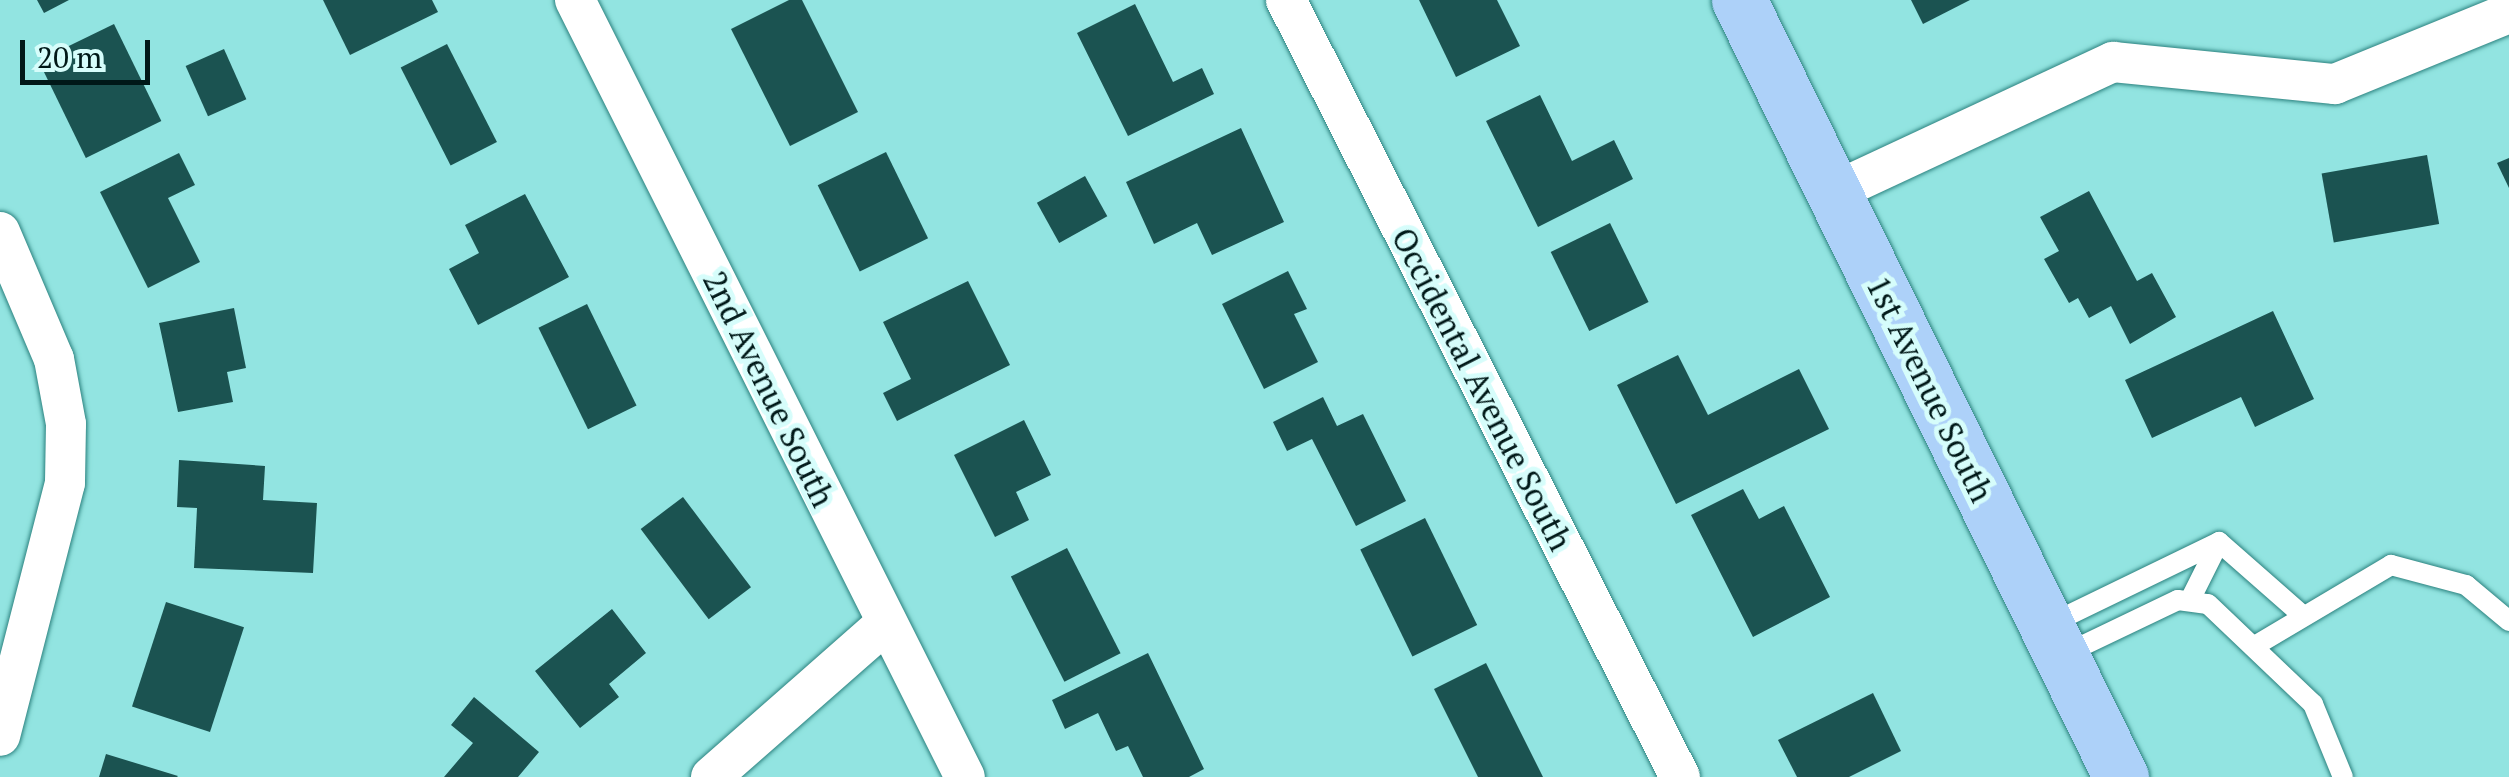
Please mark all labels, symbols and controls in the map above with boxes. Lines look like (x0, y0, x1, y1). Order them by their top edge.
scale bar (25, 20, 155, 82)
text: 20 m (37, 37, 102, 77)
street label: Occidental Avenue South (1384, 221, 1580, 557)
street label: 2nd Avenue South (695, 265, 843, 513)
street label: 1st Avenue South (1859, 270, 2001, 508)

